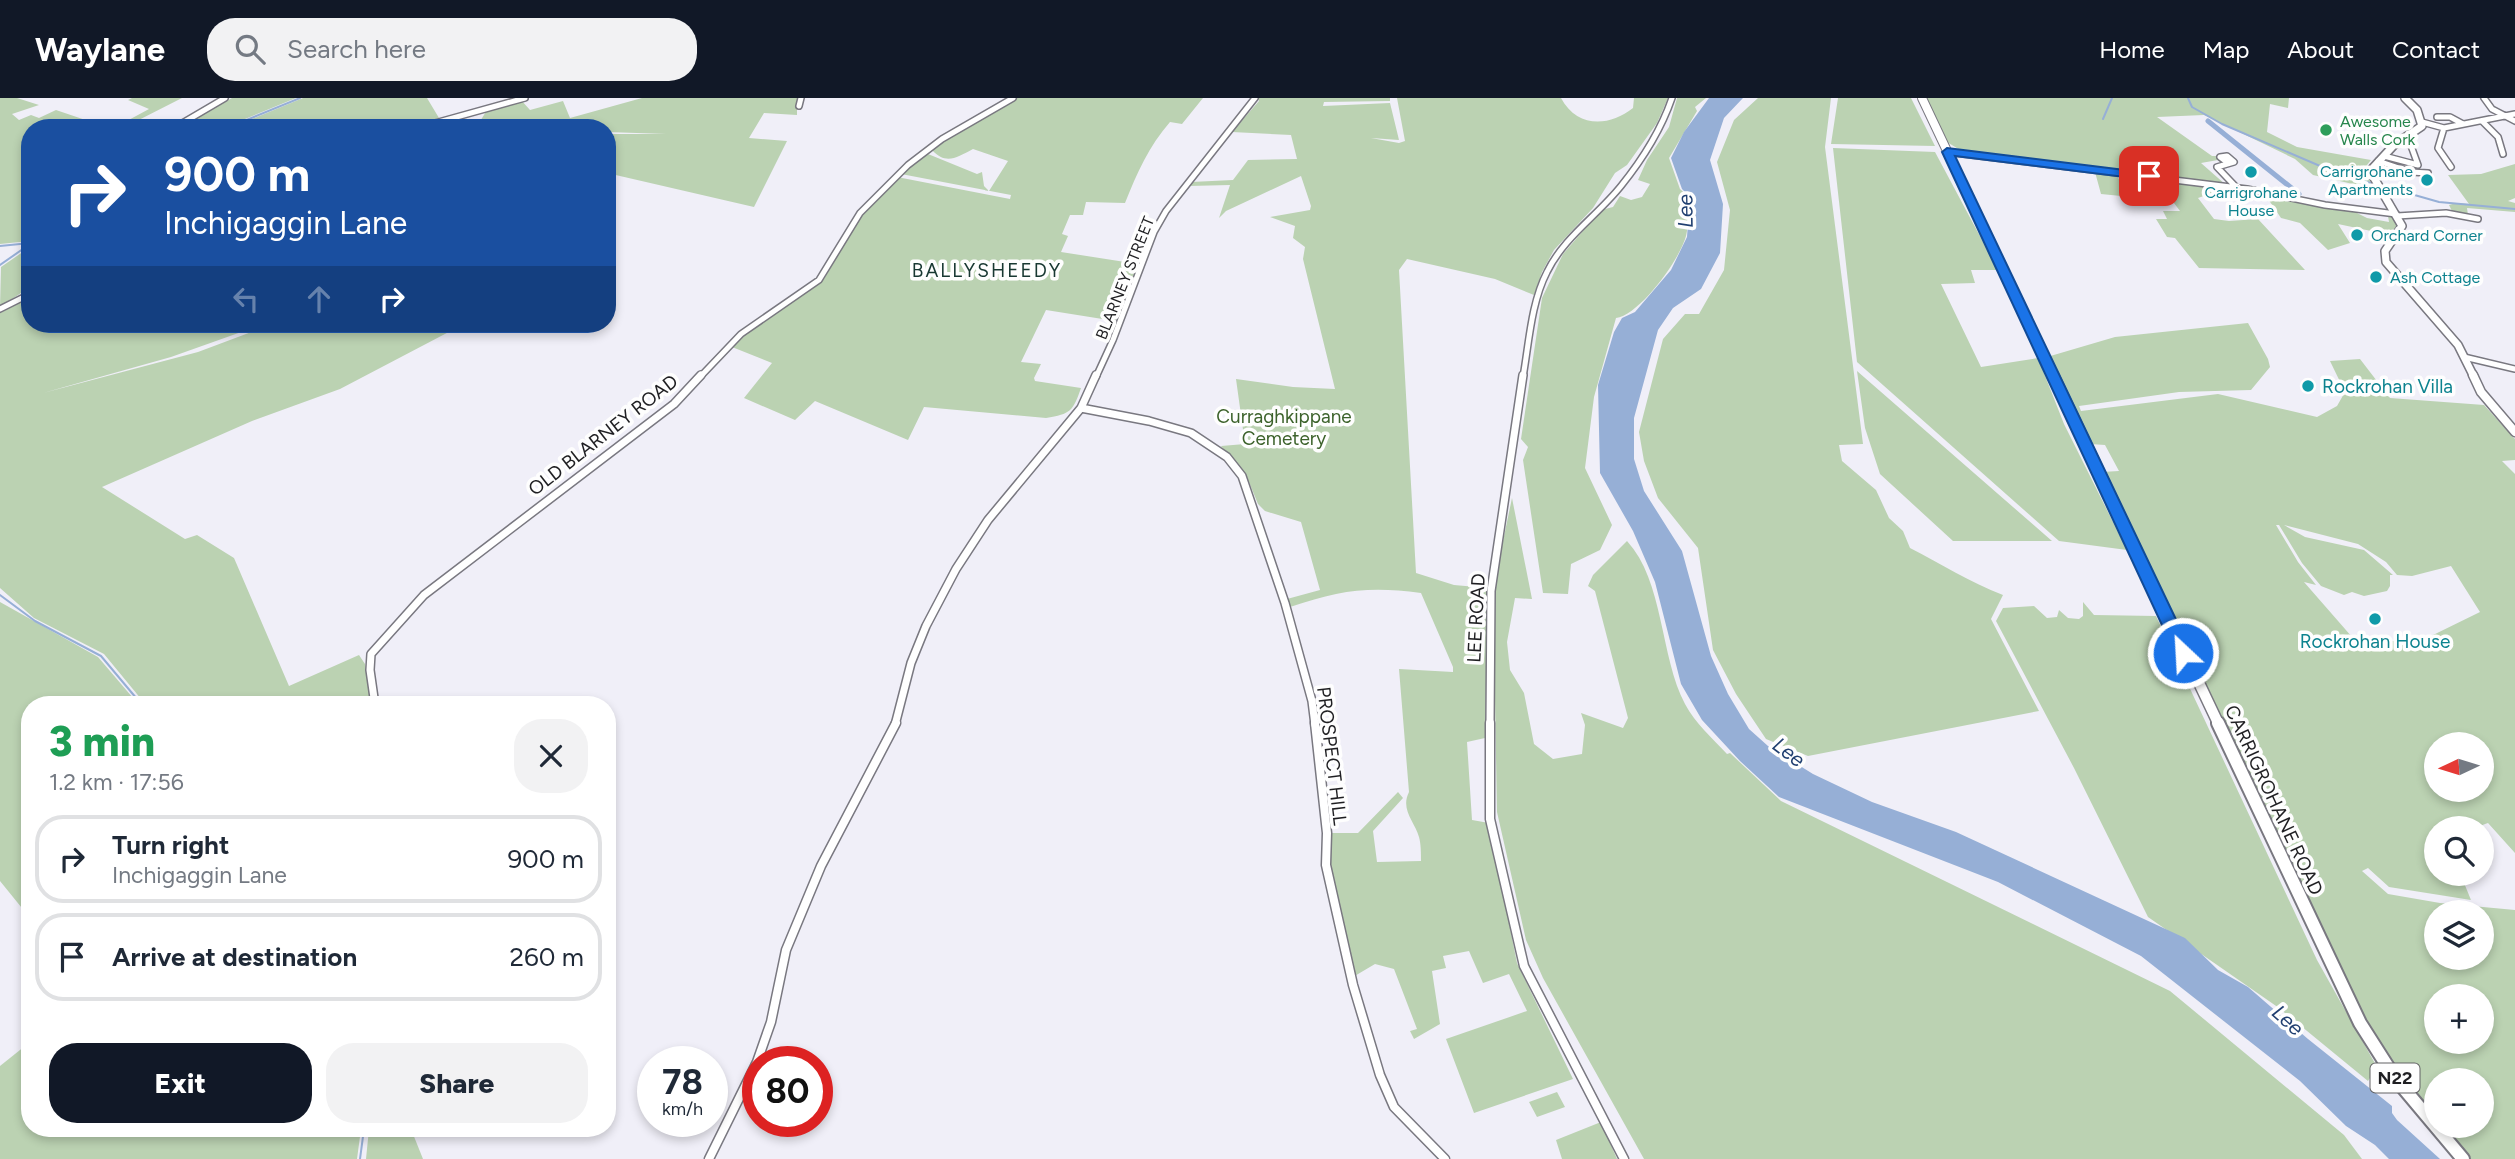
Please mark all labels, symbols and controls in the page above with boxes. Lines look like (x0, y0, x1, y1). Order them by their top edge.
search box (207, 18, 697, 81)
text: Waylane (35, 30, 165, 69)
icon: search (231, 30, 269, 68)
text: Search here (287, 33, 426, 65)
text: Home (2099, 35, 2165, 64)
text: Map (2203, 35, 2249, 64)
text: About (2287, 35, 2354, 64)
text: Contact (2392, 35, 2480, 64)
place label: Awesome Walls Cork (2340, 112, 2416, 149)
marker: Awesome Walls Cork (2318, 122, 2334, 138)
text: 900 m (164, 144, 310, 203)
pin (2119, 146, 2179, 206)
icon: right (49, 147, 140, 238)
icon: arrive (2130, 157, 2168, 195)
place label: Carrigrohane Apartments (2320, 162, 2413, 199)
marker: Carrigrohane House (2243, 164, 2259, 180)
marker: Carrigrohane Apartments (2419, 172, 2435, 188)
place label: Carrigrohane House (2204, 183, 2298, 220)
water label: Lee (1672, 193, 1698, 228)
text: Inchigaggin Lane (164, 204, 407, 242)
street label: BLARNEY STREET (1092, 214, 1158, 342)
place label: Orchard Corner (2371, 226, 2483, 245)
marker: Orchard Corner (2349, 227, 2365, 243)
district label: BALLYSHEEDY (912, 259, 1062, 282)
place label: Ash Cottage (2390, 268, 2481, 287)
marker: Ash Cottage (2368, 269, 2384, 285)
icon: left (227, 280, 265, 318)
icon: ahead (300, 280, 338, 318)
icon: right (373, 280, 411, 318)
street label: OLD BLARNEY ROAD (524, 369, 682, 501)
place label: Rockrohan Villa (2322, 375, 2453, 398)
marker: Rockrohan Villa (2300, 378, 2316, 394)
park label: Curraghkippane Cemetery (1216, 405, 1352, 450)
street label: LEE ROAD (1462, 573, 1490, 663)
marker: Rockrohan House (2367, 611, 2383, 627)
position arrow (2146, 616, 2220, 690)
place label: Rockrohan House (2300, 630, 2450, 653)
street label: PROSPECT HILL (1312, 685, 1352, 827)
street label: CARRIGROHANE ROAD (2220, 701, 2328, 899)
text: 3 min (49, 716, 155, 767)
button: close (514, 719, 588, 793)
water label: Lee (1768, 732, 1810, 772)
north arrow (2424, 732, 2494, 802)
map controls (2424, 732, 2494, 1138)
text: 1.2 km · 17:56 (49, 768, 184, 796)
button: search (2424, 816, 2494, 886)
text: Turn right (112, 829, 229, 861)
icon: right (53, 840, 91, 878)
text: 900 m (507, 843, 584, 875)
text: Inchigaggin Lane (112, 861, 287, 889)
button: layers (2424, 900, 2494, 970)
icon: arrive (53, 938, 91, 976)
text: Arrive at destination (112, 941, 357, 973)
text: 260 m (510, 941, 584, 973)
button: + (2424, 984, 2494, 1054)
water label: Lee (2267, 999, 2309, 1041)
button: Exit (49, 1043, 312, 1123)
button: Share (326, 1043, 588, 1123)
speed limit sign: 80 (742, 1046, 833, 1137)
text: 78 (662, 1061, 703, 1103)
road number: N22 (2370, 1063, 2420, 1093)
button: − (2424, 1068, 2494, 1138)
text: km/h (662, 1098, 703, 1120)

